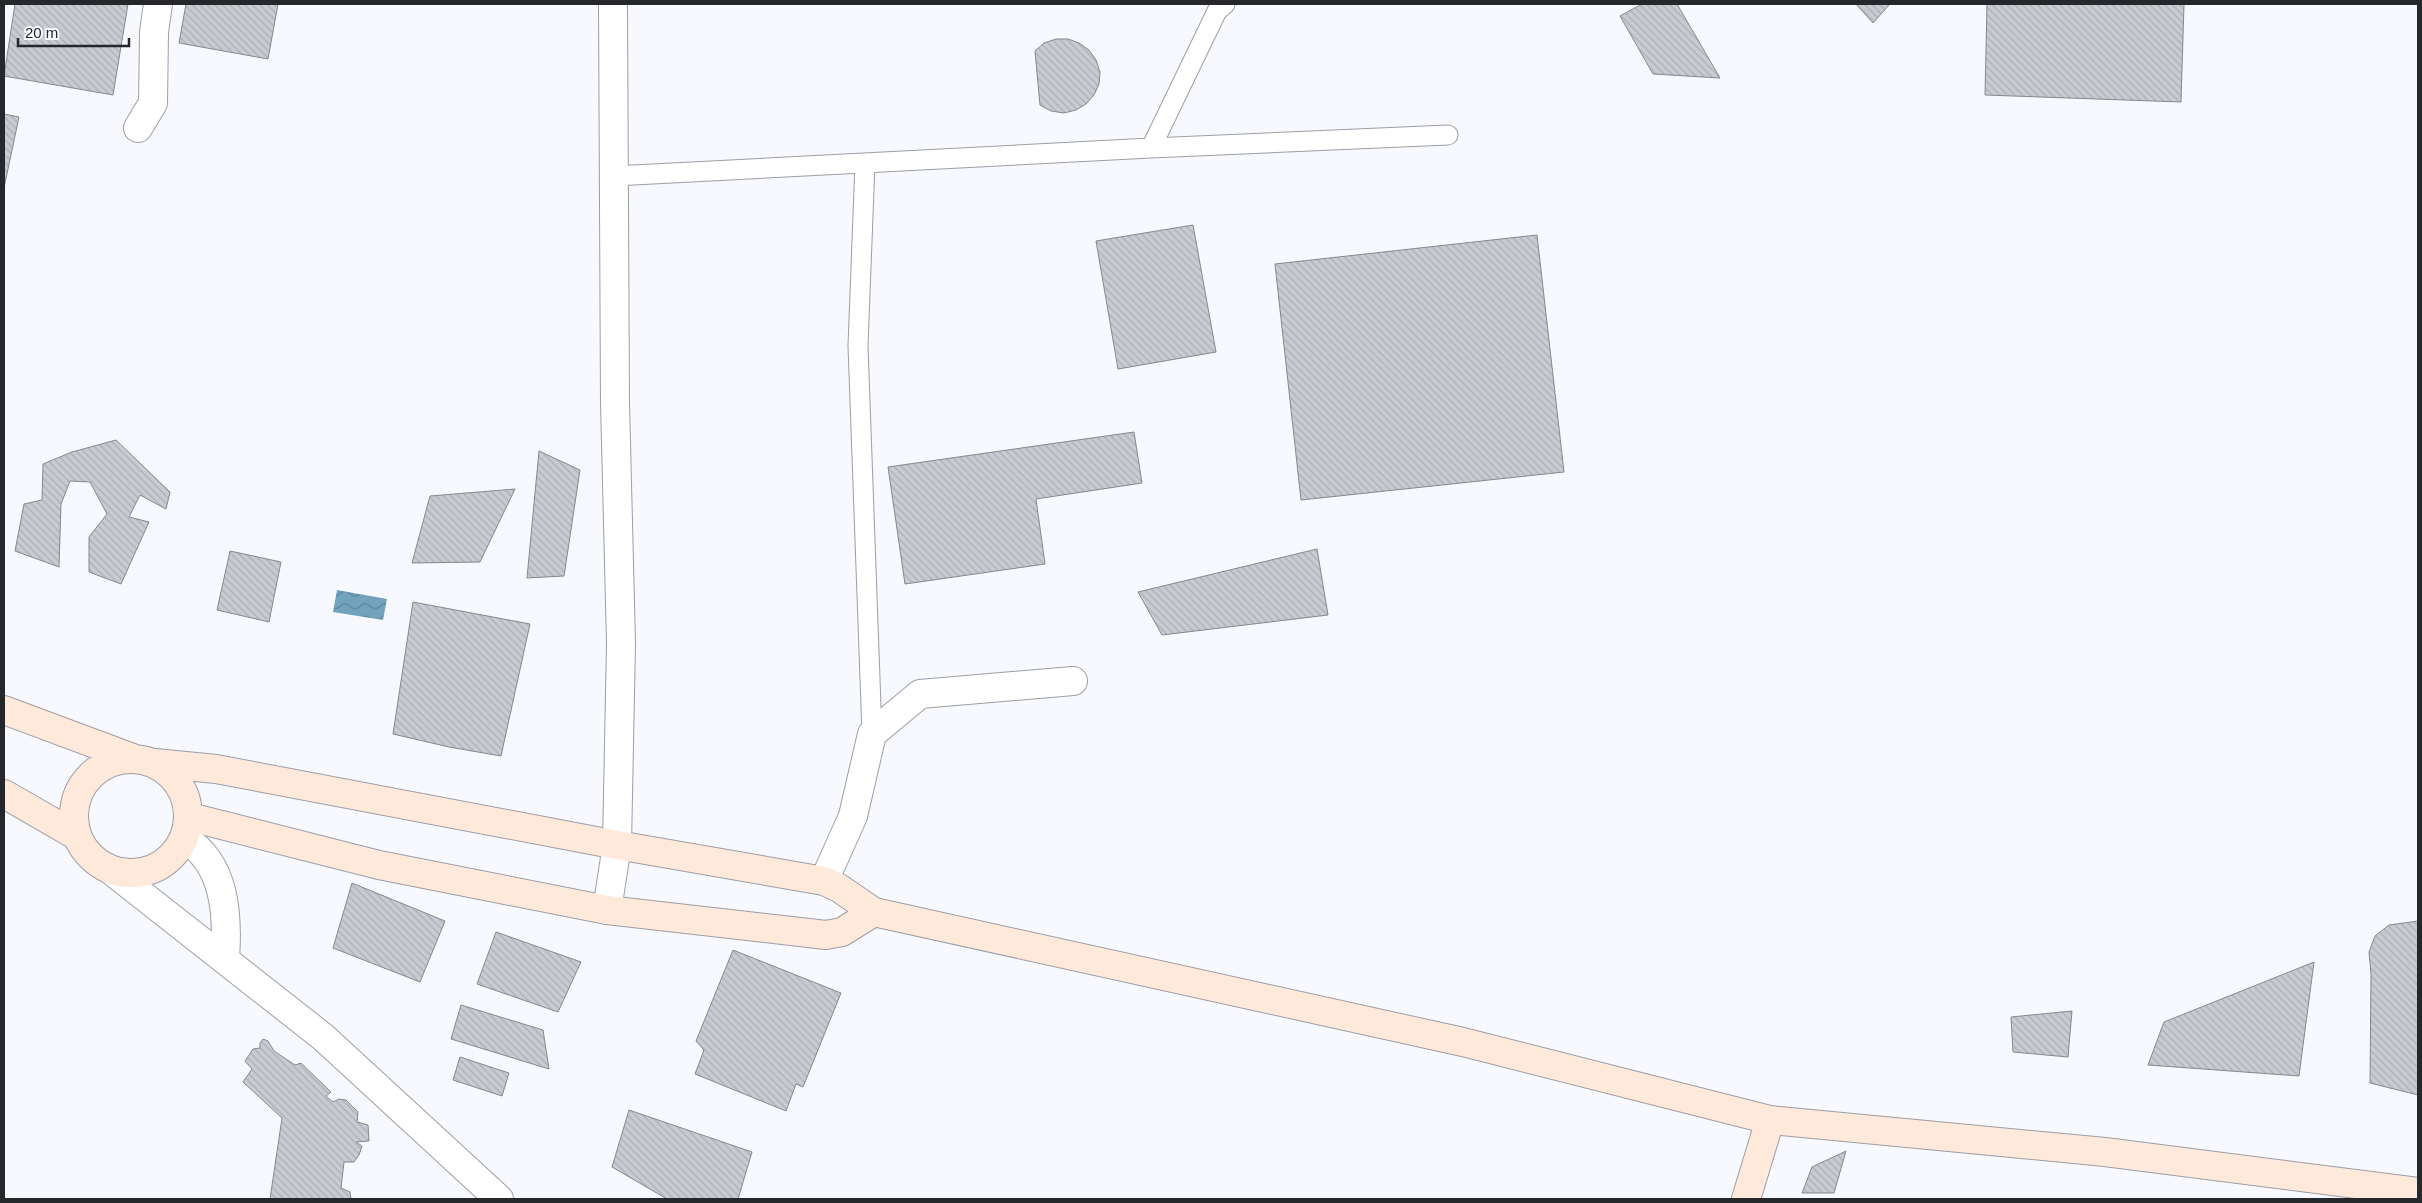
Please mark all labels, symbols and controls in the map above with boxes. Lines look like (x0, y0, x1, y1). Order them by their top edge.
scale bar (18, 15, 129, 47)
text: 20 m (25, 24, 58, 41)

